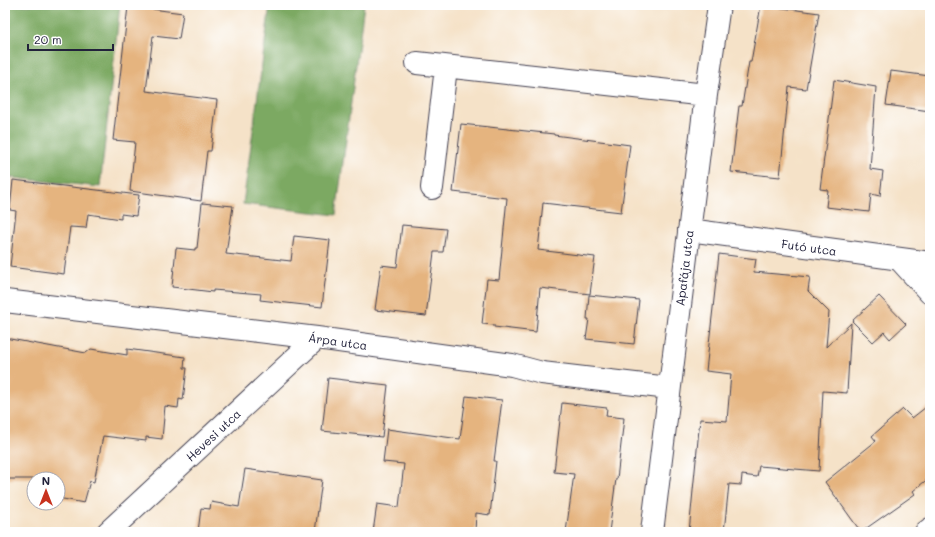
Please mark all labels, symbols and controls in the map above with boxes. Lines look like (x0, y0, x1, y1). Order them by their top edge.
scale bar (28, 26, 113, 52)
text: 20 m (34, 31, 62, 47)
street label: Apafája utca (671, 229, 697, 307)
street label: Futó utca (780, 235, 838, 259)
street label: Árpa utca (307, 329, 369, 353)
street label: Hevesi utca (182, 405, 244, 465)
north arrow (26, 471, 66, 511)
text: N (42, 473, 50, 488)

